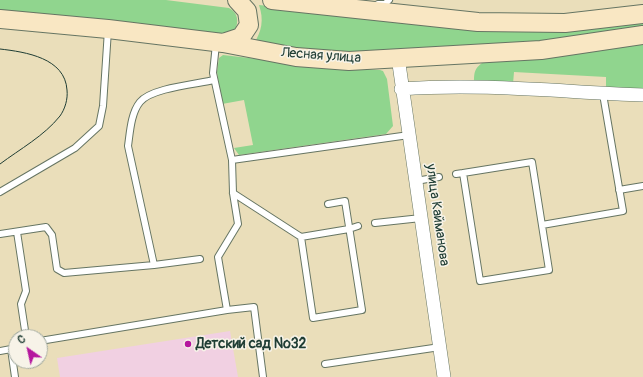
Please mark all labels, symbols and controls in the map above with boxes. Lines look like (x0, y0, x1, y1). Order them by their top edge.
street label: Лесная улица (280, 45, 362, 67)
street label: улица Кайманова (422, 163, 452, 267)
north arrow (8, 329, 48, 369)
text: С (15, 332, 28, 347)
place label: Детский сад №32 (196, 336, 306, 352)
marker: Детский сад №32 (183, 339, 193, 349)

